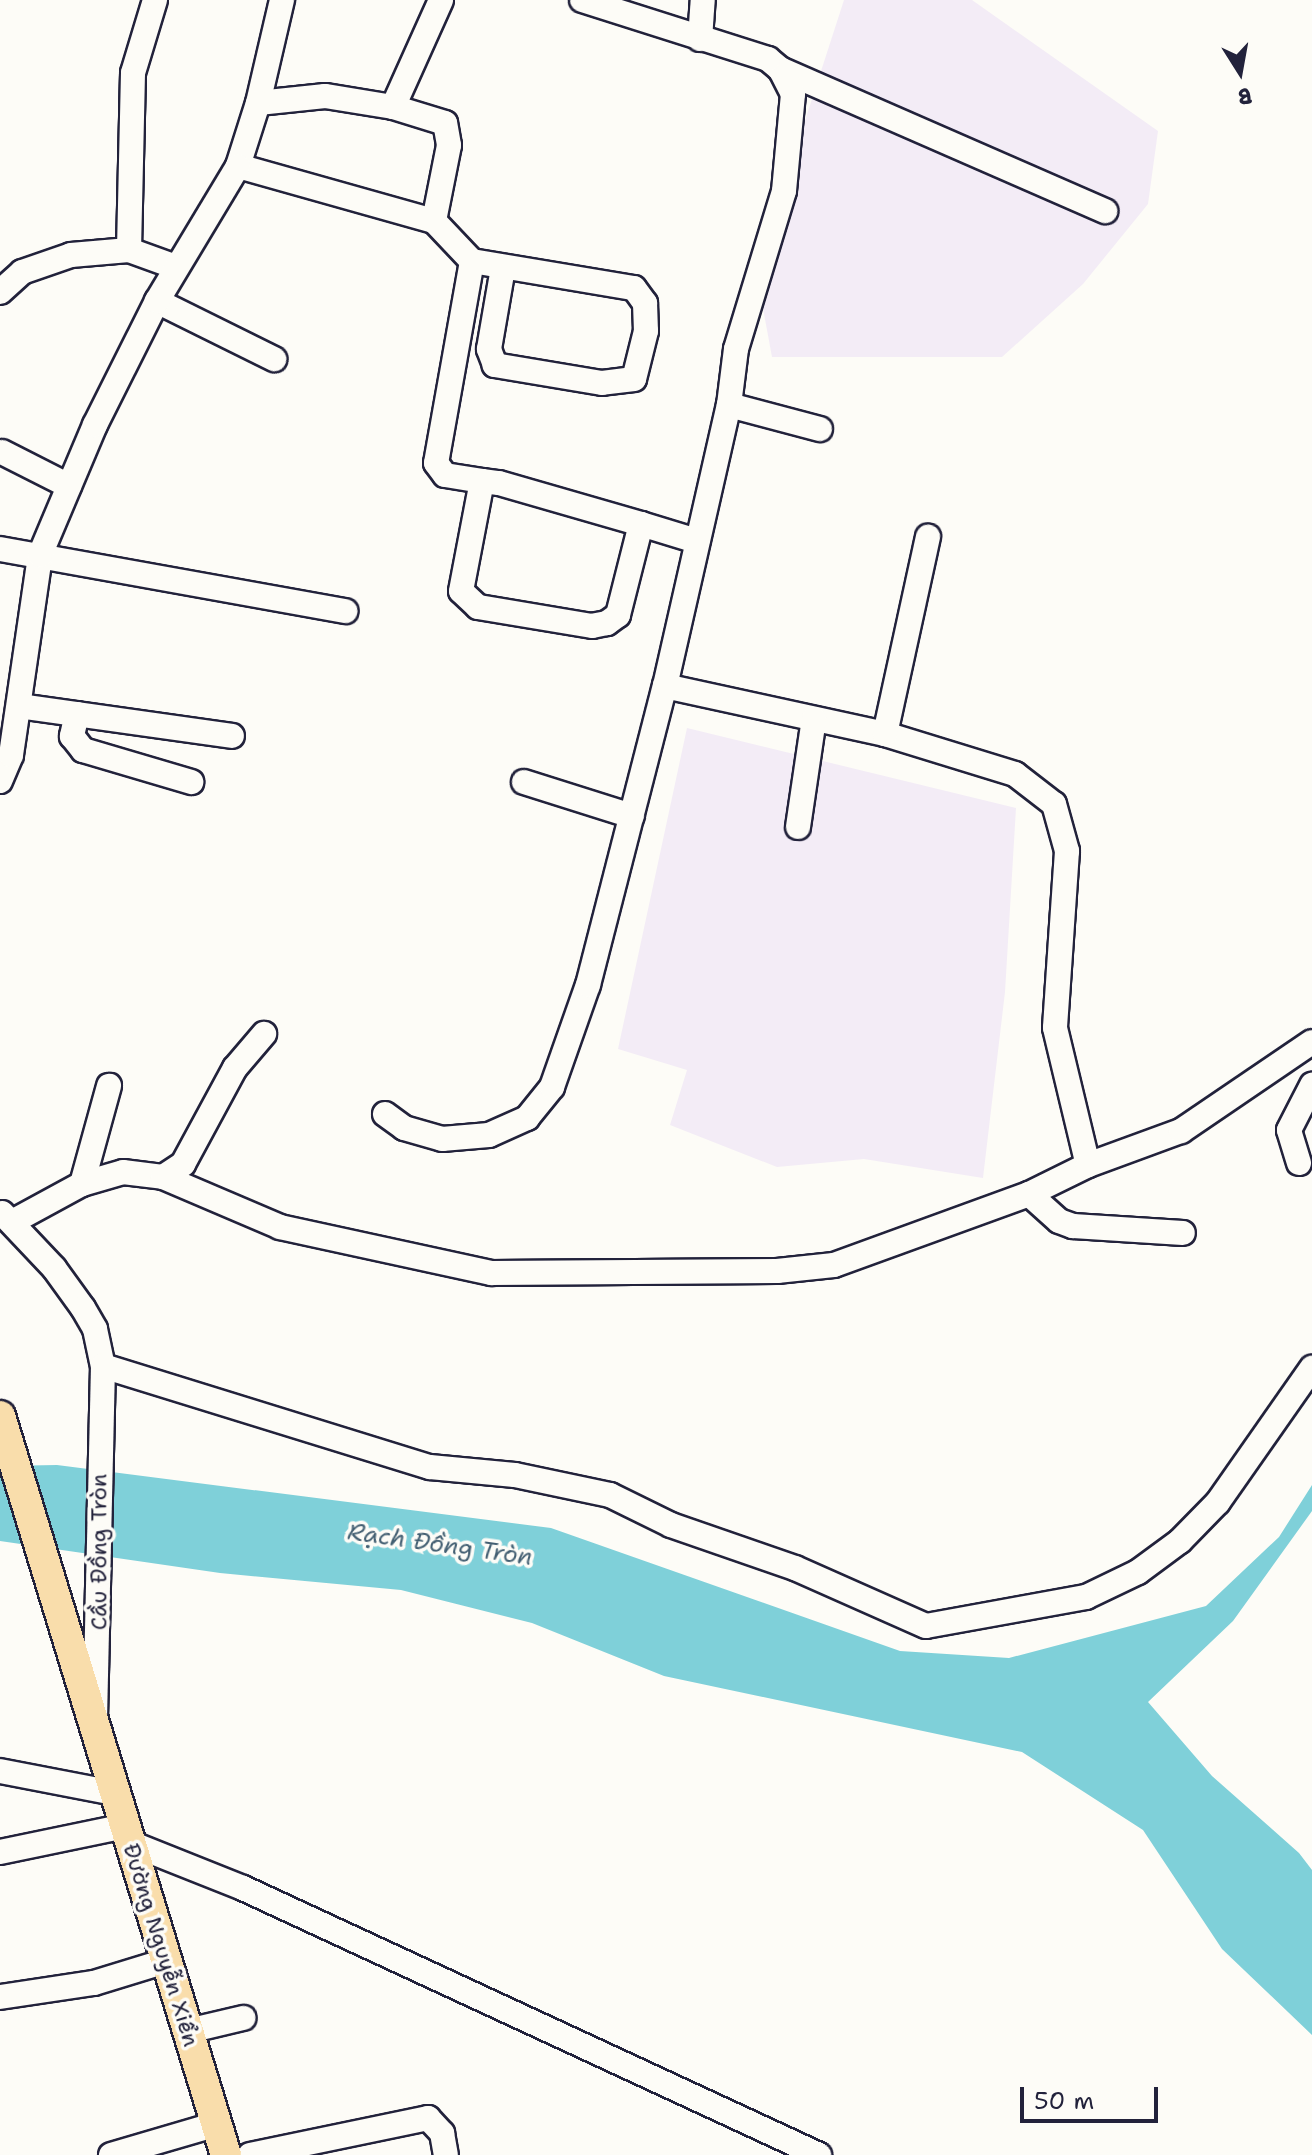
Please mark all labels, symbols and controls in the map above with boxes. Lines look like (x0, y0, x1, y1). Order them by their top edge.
north arrow (1200, 32, 1280, 112)
text: B (1235, 81, 1254, 112)
street label: Cầu Đồng Tròn (86, 1474, 112, 1630)
water label: Rạch Đồng Tròn (346, 1518, 534, 1572)
street label: Đường Nguyễn Xiển (118, 1840, 204, 2050)
scale bar (1024, 2071, 1162, 2121)
text: 50 m (1034, 2085, 1094, 2117)

